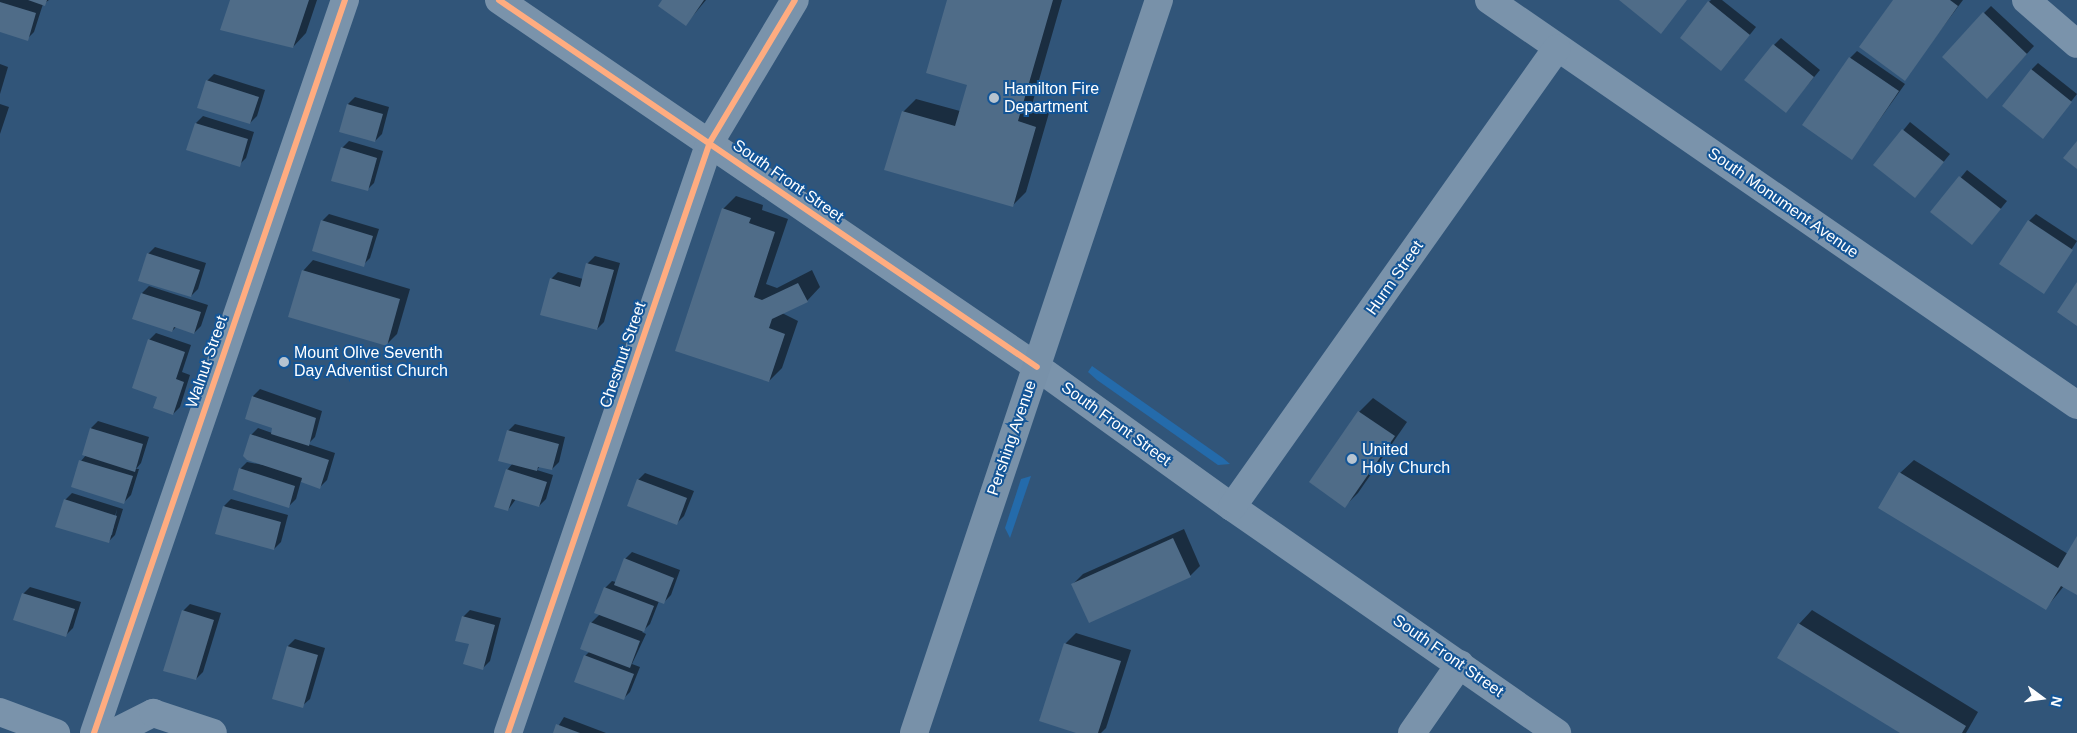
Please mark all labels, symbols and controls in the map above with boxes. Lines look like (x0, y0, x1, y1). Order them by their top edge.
place label: Hamilton Fire Department (1004, 79, 1099, 117)
marker: Hamilton Fire Department (988, 92, 1000, 104)
street label: South Front Street (729, 136, 847, 226)
street label: South Monument Avenue (1704, 143, 1862, 263)
street label: Hurm Street (1362, 237, 1428, 319)
street label: Chestnut Street (596, 299, 650, 411)
street label: Walnut Street (182, 313, 232, 411)
place label: Mount Olive Seventh Day Adventist Church (294, 343, 449, 381)
marker: Mount Olive Seventh Day Adventist Church (278, 356, 290, 368)
street label: Pershing Avenue (983, 377, 1041, 499)
street label: South Front Street (1057, 378, 1175, 470)
place label: United Holy Church (1362, 440, 1450, 478)
marker: United Holy Church (1346, 453, 1358, 465)
street label: South Front Street (1389, 611, 1507, 701)
north arrow (2017, 673, 2067, 723)
text: N (2048, 695, 2066, 708)

